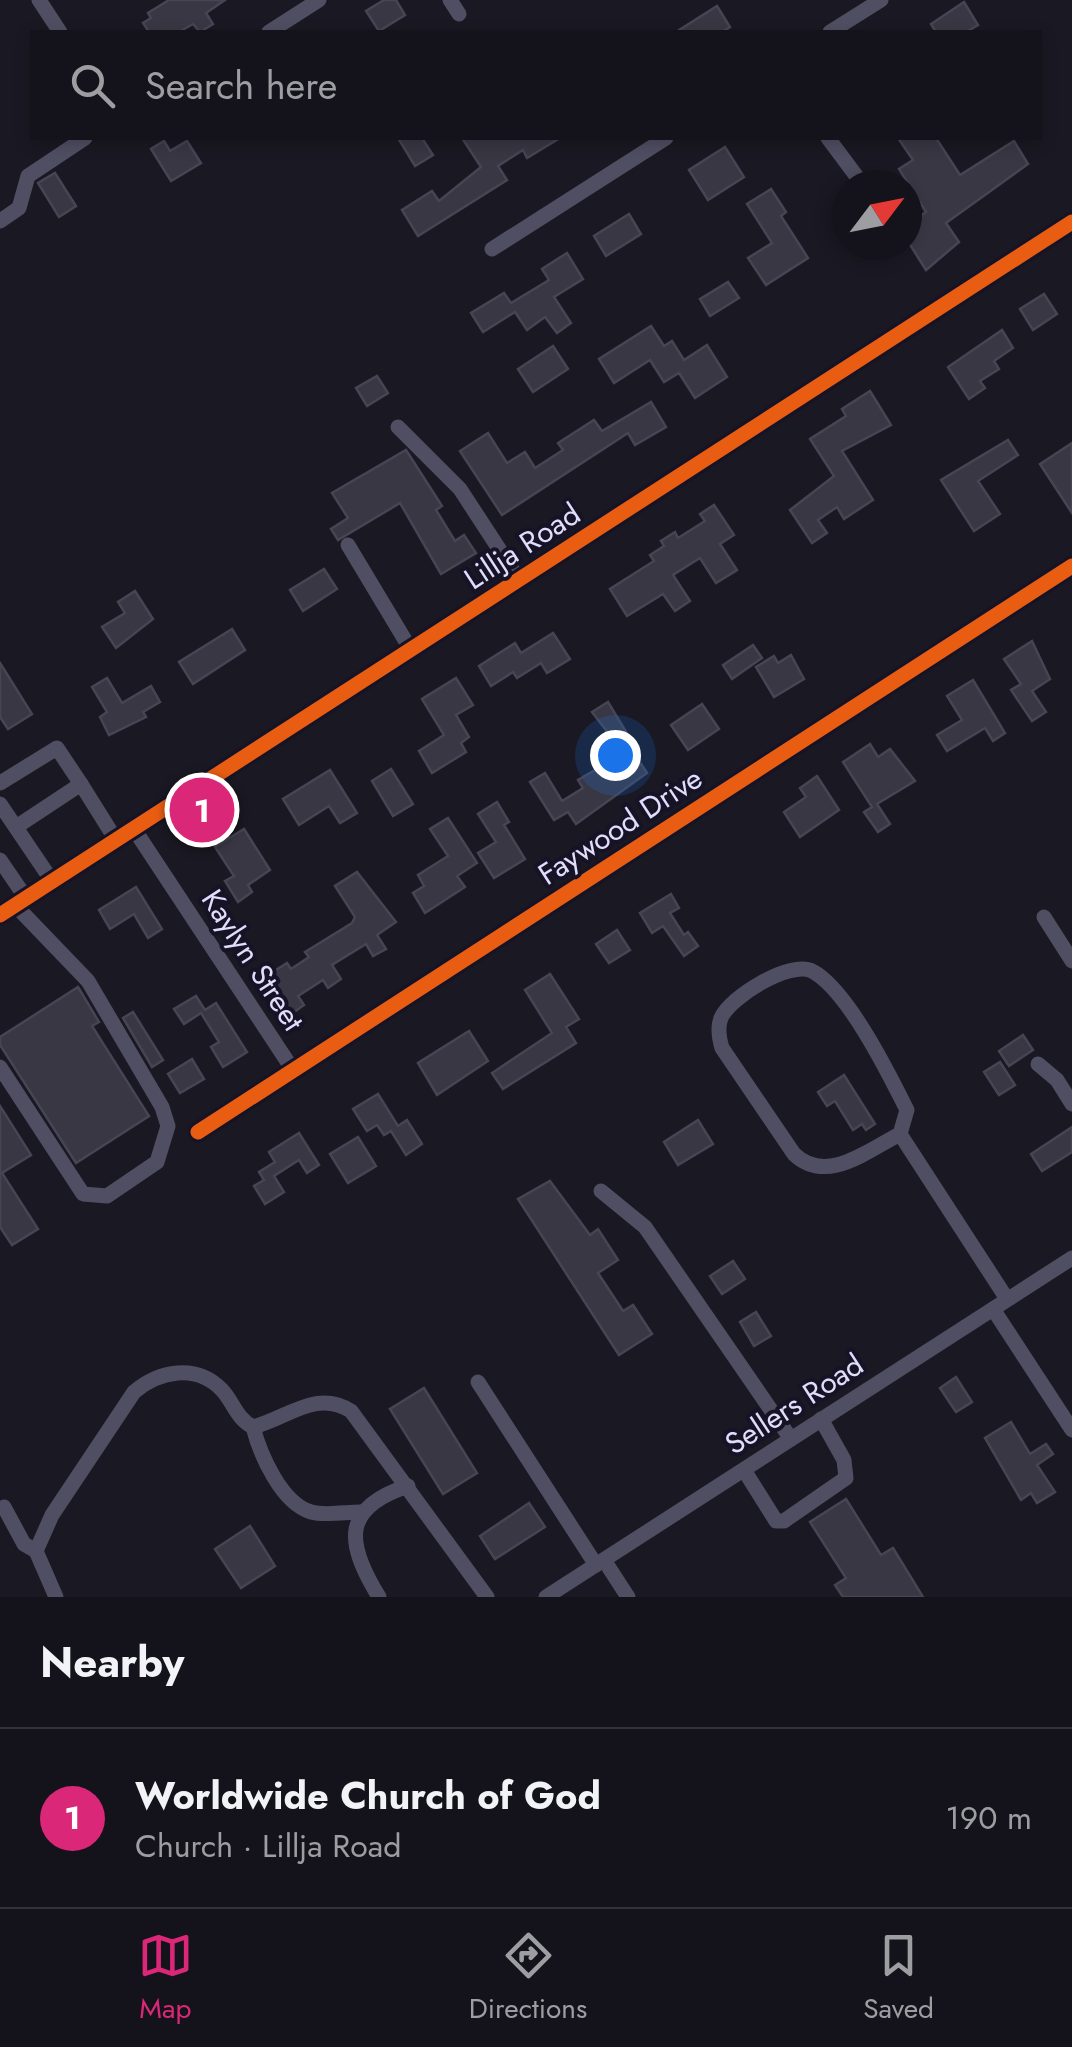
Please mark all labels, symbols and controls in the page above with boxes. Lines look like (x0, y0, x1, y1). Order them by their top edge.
search box (30, 30, 1042, 140)
icon: search (65, 58, 120, 113)
text: Search here (145, 58, 337, 113)
north arrow (832, 170, 922, 260)
street label: Lillja Road (455, 492, 589, 600)
your location (590, 730, 641, 781)
street label: Faywood Drive (529, 757, 711, 895)
pin: 1 (170, 772, 234, 848)
street label: Kaylyn Street (191, 881, 315, 1040)
street label: Sellers Road (716, 1343, 872, 1465)
text: Nearby (40, 1632, 184, 1693)
text: Worldwide Church of God (135, 1768, 601, 1823)
text: 1 (64, 1795, 81, 1841)
text: 190 m (945, 1795, 1032, 1841)
text: Church · Lillja Road (135, 1823, 401, 1869)
tab: Map (138, 1928, 193, 2029)
tab: Directions (469, 1928, 587, 2029)
tab: Saved (863, 1928, 934, 2029)

